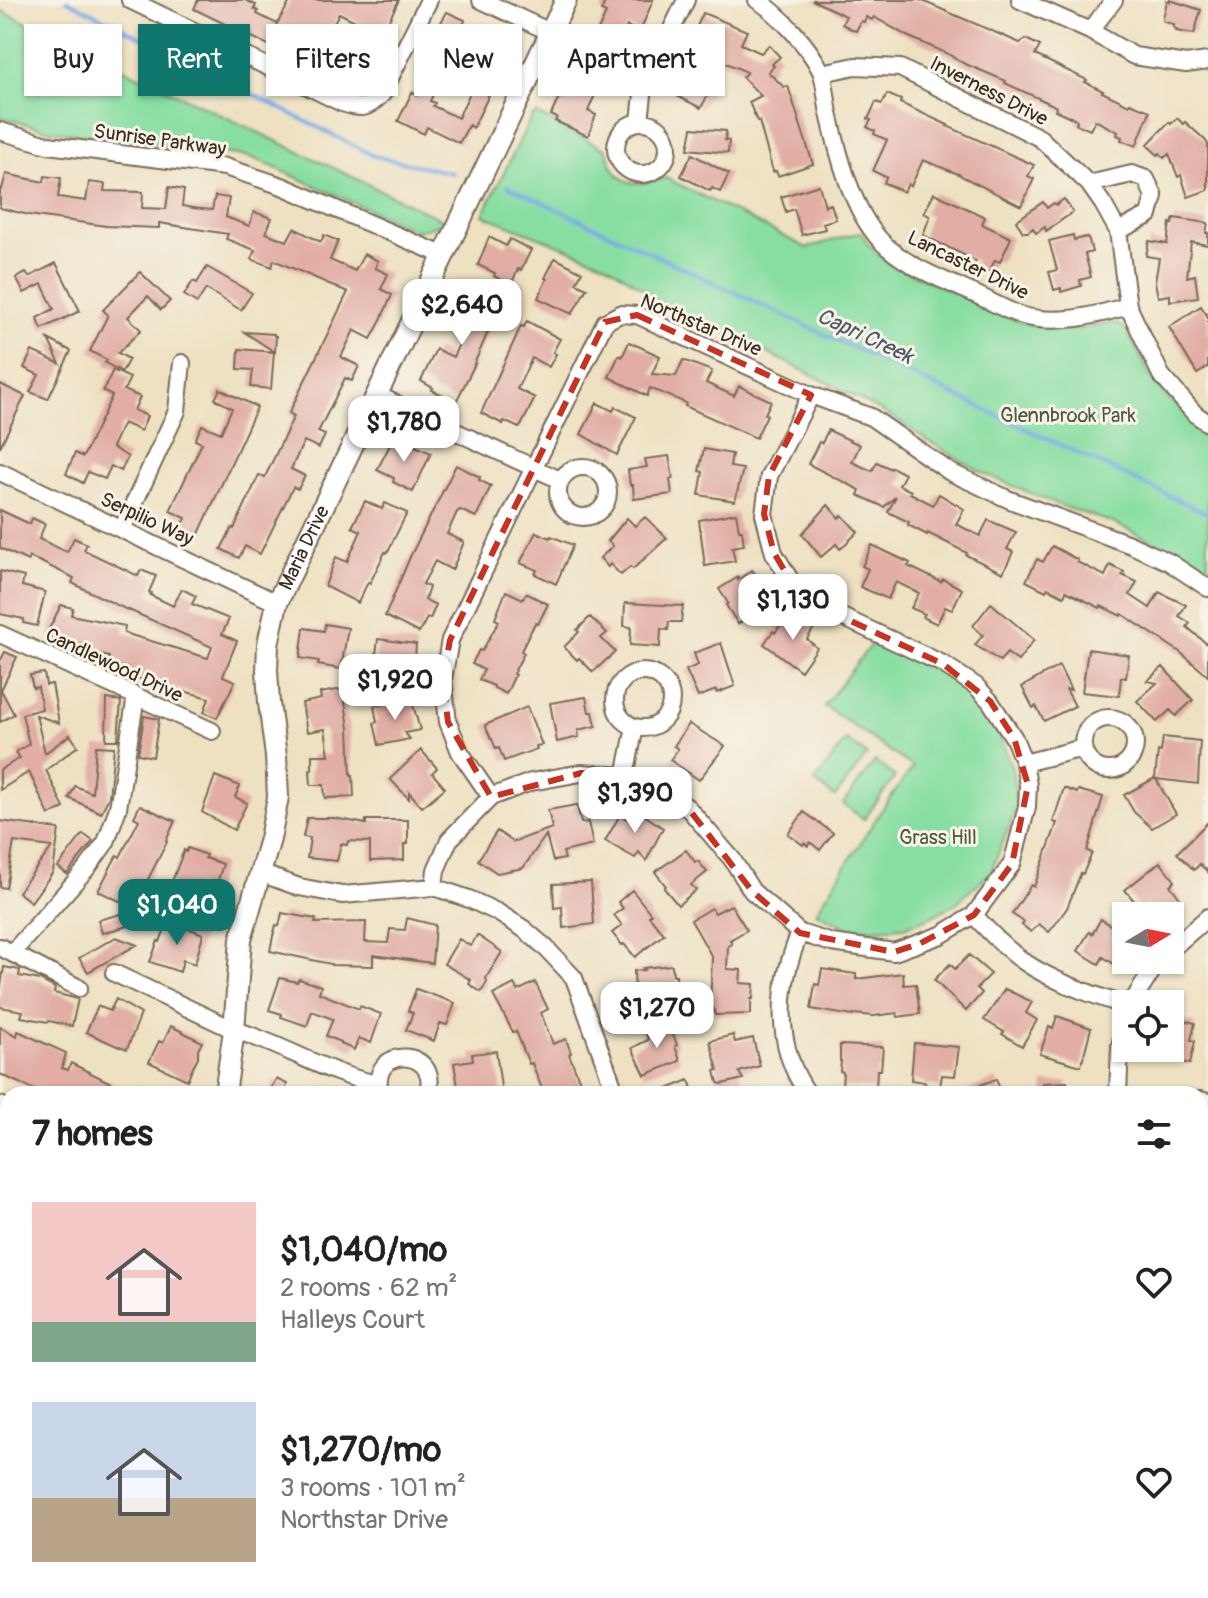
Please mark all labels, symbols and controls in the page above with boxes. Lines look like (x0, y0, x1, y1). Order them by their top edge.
chip: Buy (24, 24, 122, 96)
chip: Rent (138, 24, 250, 96)
chip: Filters (266, 24, 398, 96)
chip: New (414, 24, 522, 96)
chip: Apartment (538, 24, 725, 96)
street label: Inverness Drive (926, 51, 1052, 131)
street label: Sunrise Parkway (92, 118, 228, 162)
street label: Lancaster Drive (903, 225, 1033, 305)
pin: $2,640 (397, 279, 527, 347)
street label: Northstar Drive (637, 288, 766, 362)
text: $2,640 (420, 289, 504, 321)
water label: Capri Creek (813, 302, 919, 371)
pin: $1,780 (339, 396, 469, 464)
park label: Glennbrook Park (1000, 403, 1136, 428)
text: $1,780 (366, 406, 442, 438)
street label: Serpilio Way (96, 487, 198, 552)
street label: Maria Drive (273, 501, 335, 594)
pin: $1,130 (728, 574, 858, 642)
text: $1,130 (756, 584, 830, 616)
street label: Candlewood Drive (41, 622, 187, 708)
pin: $1,920 (330, 654, 460, 722)
text: $1,920 (357, 664, 433, 696)
pin: $1,390 (570, 767, 700, 835)
text: $1,390 (597, 777, 673, 809)
park label: Grass Hill (899, 825, 977, 850)
pin: $1,040 (112, 879, 242, 947)
text: $1,040 (136, 889, 218, 921)
north arrow (1112, 902, 1184, 974)
map controls (1112, 902, 1184, 1062)
pin: $1,270 (592, 982, 722, 1050)
button: locate (1112, 990, 1184, 1062)
text: $1,270 (619, 992, 695, 1024)
icon: filters (1132, 1112, 1176, 1156)
text: 7 homes (32, 1113, 153, 1156)
text: $1,040/mo (280, 1229, 447, 1272)
icon: home (96, 1234, 192, 1330)
icon: heart (1132, 1260, 1176, 1304)
text: 2 rooms · 62 m² (280, 1272, 457, 1304)
text: Halleys Court (280, 1304, 425, 1336)
text: $1,270/mo (280, 1429, 441, 1472)
icon: home (96, 1434, 192, 1530)
icon: heart (1132, 1460, 1176, 1504)
text: 3 rooms · 101 m² (280, 1472, 466, 1504)
text: Northstar Drive (280, 1504, 448, 1536)

